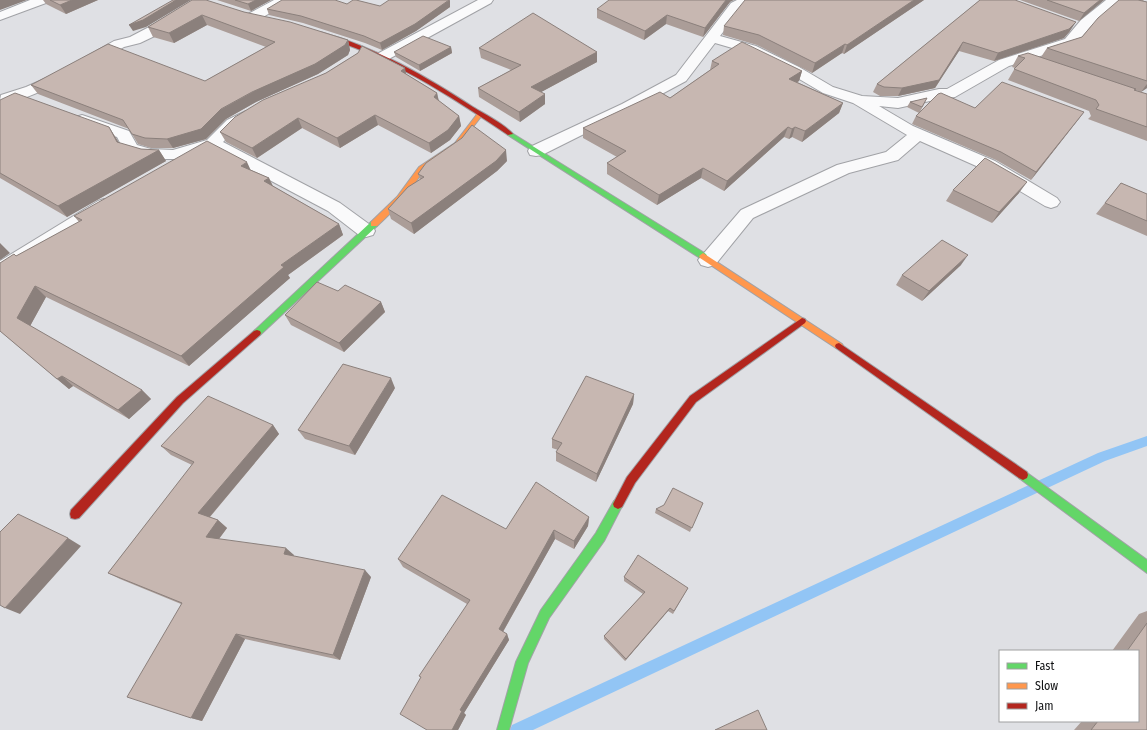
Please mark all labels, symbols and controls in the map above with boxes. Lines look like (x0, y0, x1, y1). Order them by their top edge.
legend (999, 650, 1139, 722)
text: Fast (1035, 659, 1054, 673)
text: Slow (1035, 679, 1058, 693)
text: Jam (1035, 699, 1053, 713)

